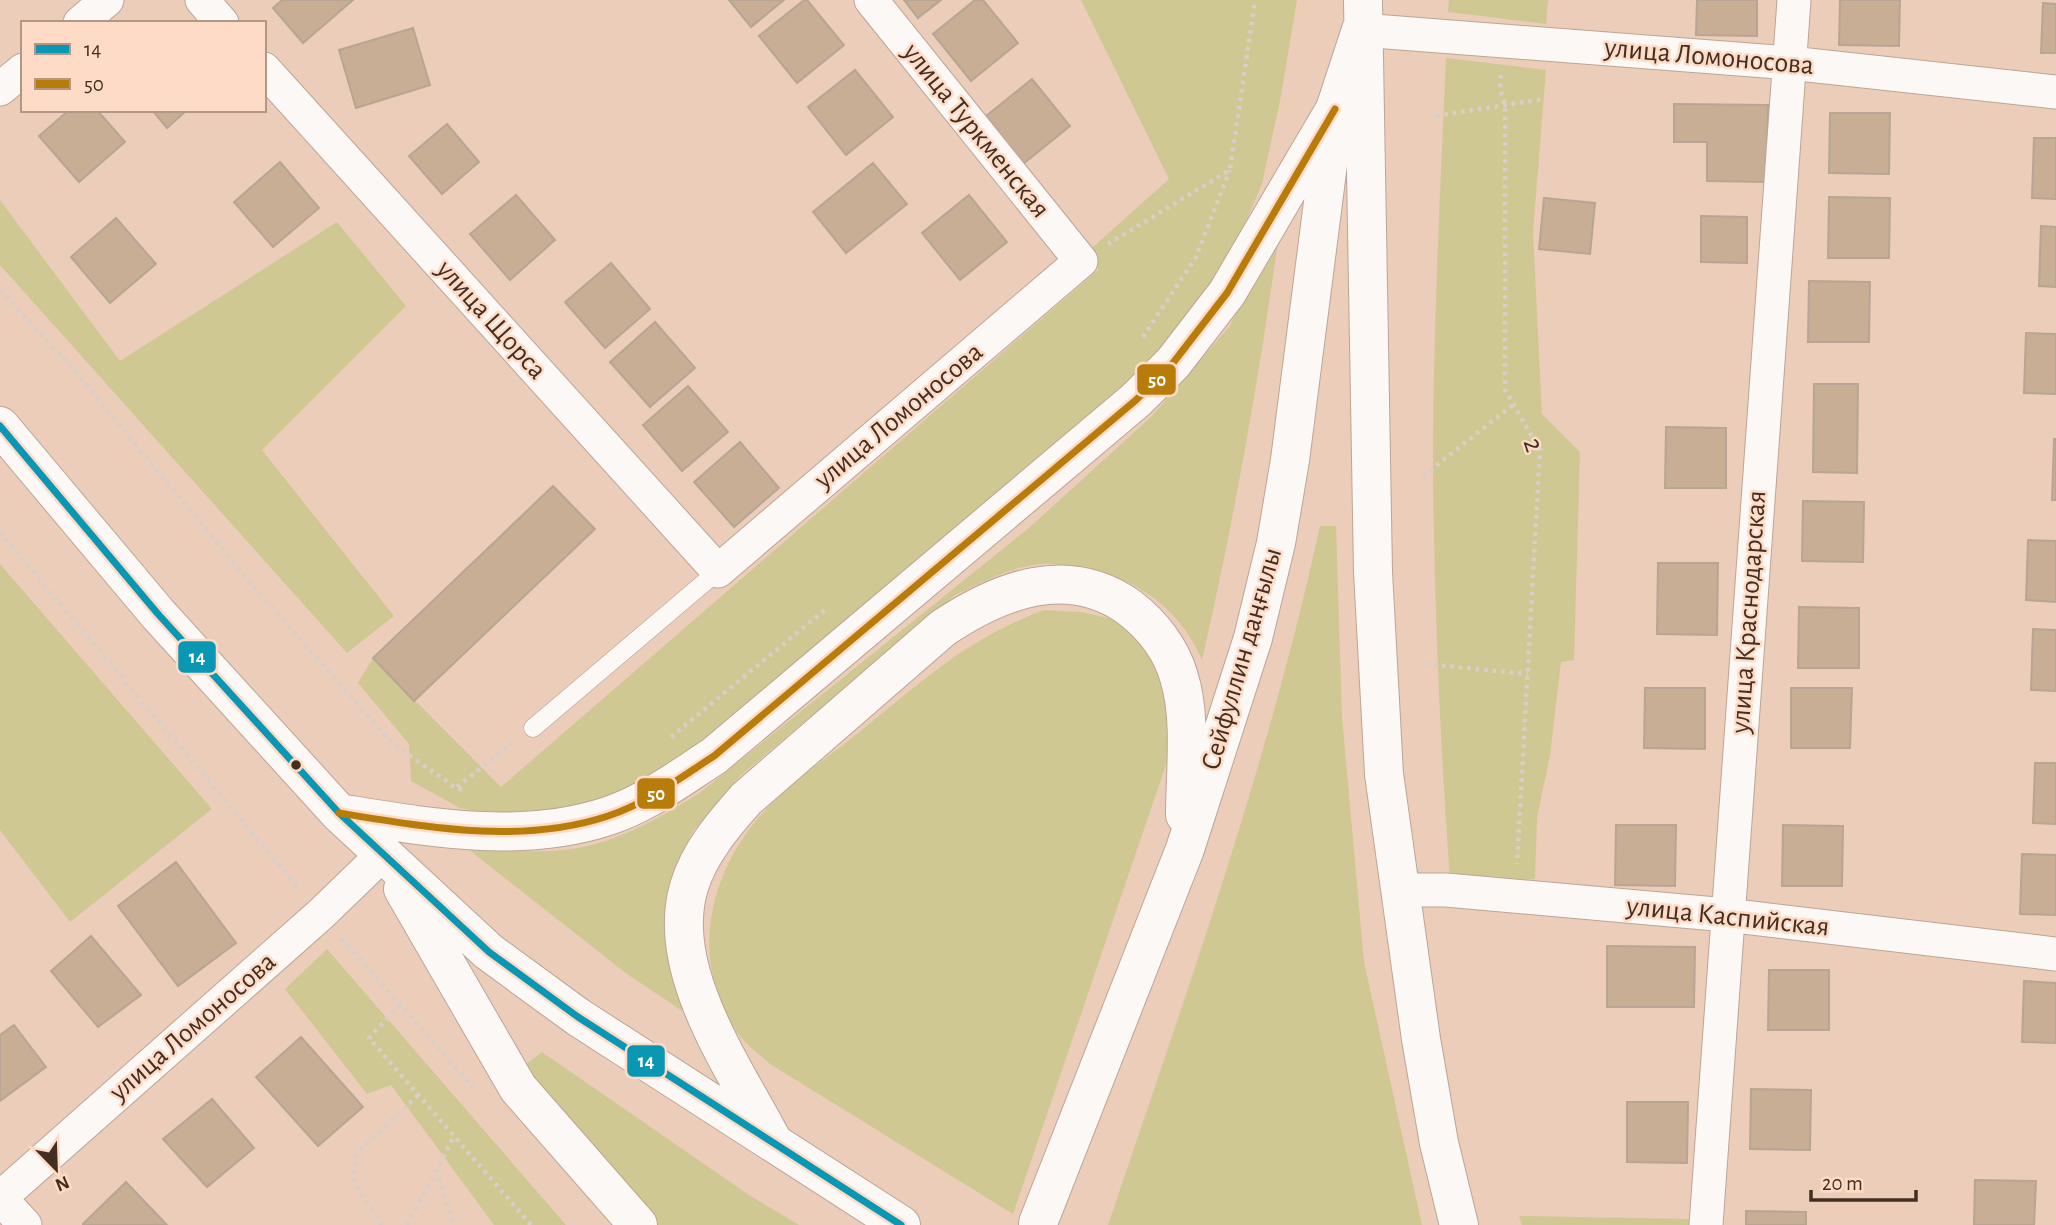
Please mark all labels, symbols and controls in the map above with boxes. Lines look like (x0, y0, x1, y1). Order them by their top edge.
legend (21, 21, 266, 112)
street label: улица Ломоносова (1602, 34, 1815, 80)
street label: улица Туркменская (897, 38, 1055, 223)
text: 14 (84, 39, 101, 60)
text: 50 (84, 74, 104, 95)
street label: улица Щорса (430, 254, 551, 385)
street label: улица Ломоносова (809, 338, 989, 495)
line badge: 50 (1136, 363, 1177, 396)
text: 50 (1148, 371, 1166, 390)
street label: 2 (1518, 434, 1548, 456)
street label: улица Краснодарская (1726, 490, 1771, 735)
street label: Сейфуллин даңғылы (1197, 545, 1287, 773)
line badge: 14 (177, 640, 217, 674)
text: 14 (189, 648, 206, 667)
unlabelled marker (289, 758, 303, 772)
line badge: 50 (636, 777, 676, 810)
text: 50 (647, 785, 665, 804)
street label: улица Каспийская (1624, 892, 1831, 942)
street label: улица Ломоносова (104, 947, 282, 1107)
line badge: 14 (626, 1044, 666, 1078)
text: 14 (638, 1052, 655, 1071)
north arrow (21, 1134, 91, 1204)
scale bar (1811, 1158, 1916, 1202)
text: N (52, 1172, 72, 1195)
text: 20 m (1822, 1173, 1863, 1194)

